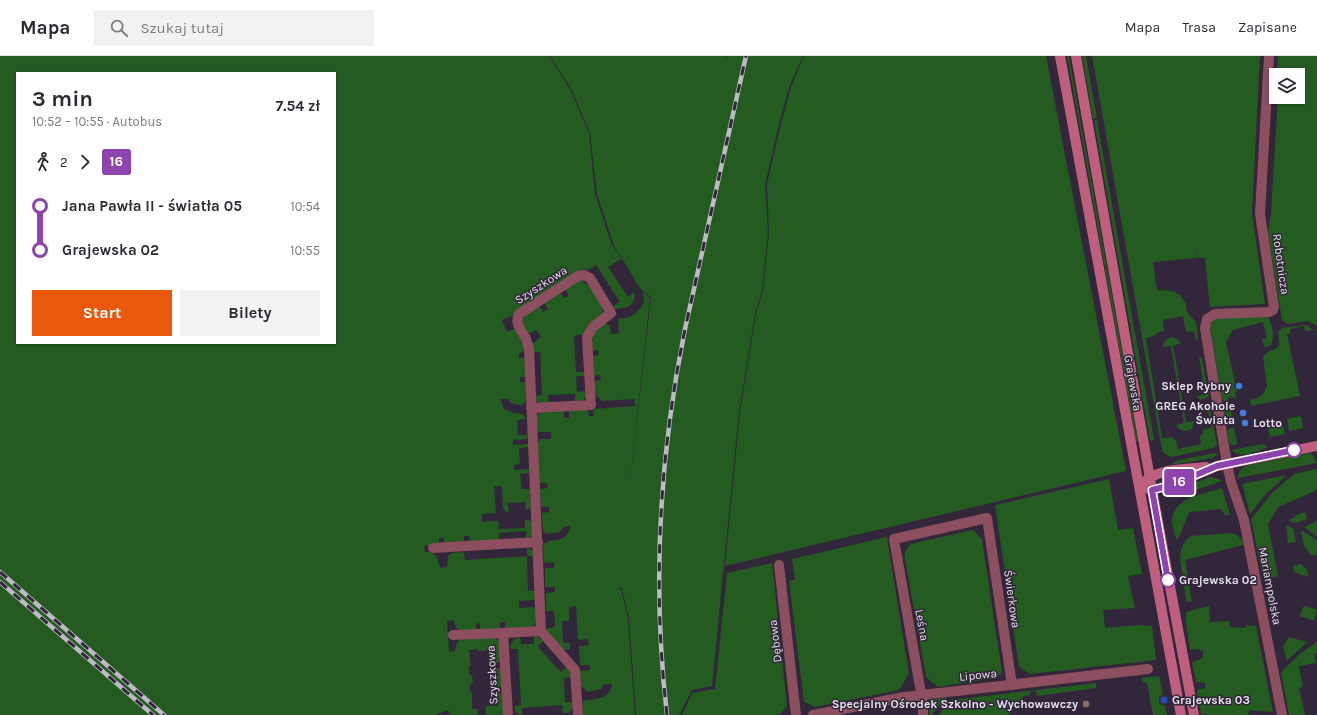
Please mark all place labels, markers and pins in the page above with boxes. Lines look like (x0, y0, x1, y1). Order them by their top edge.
place label: Sklep Rybny (1161, 379, 1231, 393)
marker: Sklep Rybny (1234, 381, 1244, 391)
place label: GREG Akohole Świata (1155, 399, 1235, 427)
marker: GREG Akohole Świata (1238, 408, 1248, 418)
place label: Lotto (1253, 416, 1282, 430)
marker: Lotto (1240, 418, 1250, 428)
unlabelled marker (1286, 442, 1302, 458)
marker: Grajewska 02 (1160, 572, 1176, 588)
place label: Grajewska 02 (1179, 573, 1257, 587)
place label: Grajewska 03 (1172, 693, 1250, 707)
marker: Grajewska 03 (1159, 695, 1169, 705)
place label: Specjalny Ośrodek Szkolno - Wychowawczy (832, 697, 1078, 711)
marker: Specjalny Ośrodek Szkolno - Wychowawczy (1081, 699, 1091, 709)

